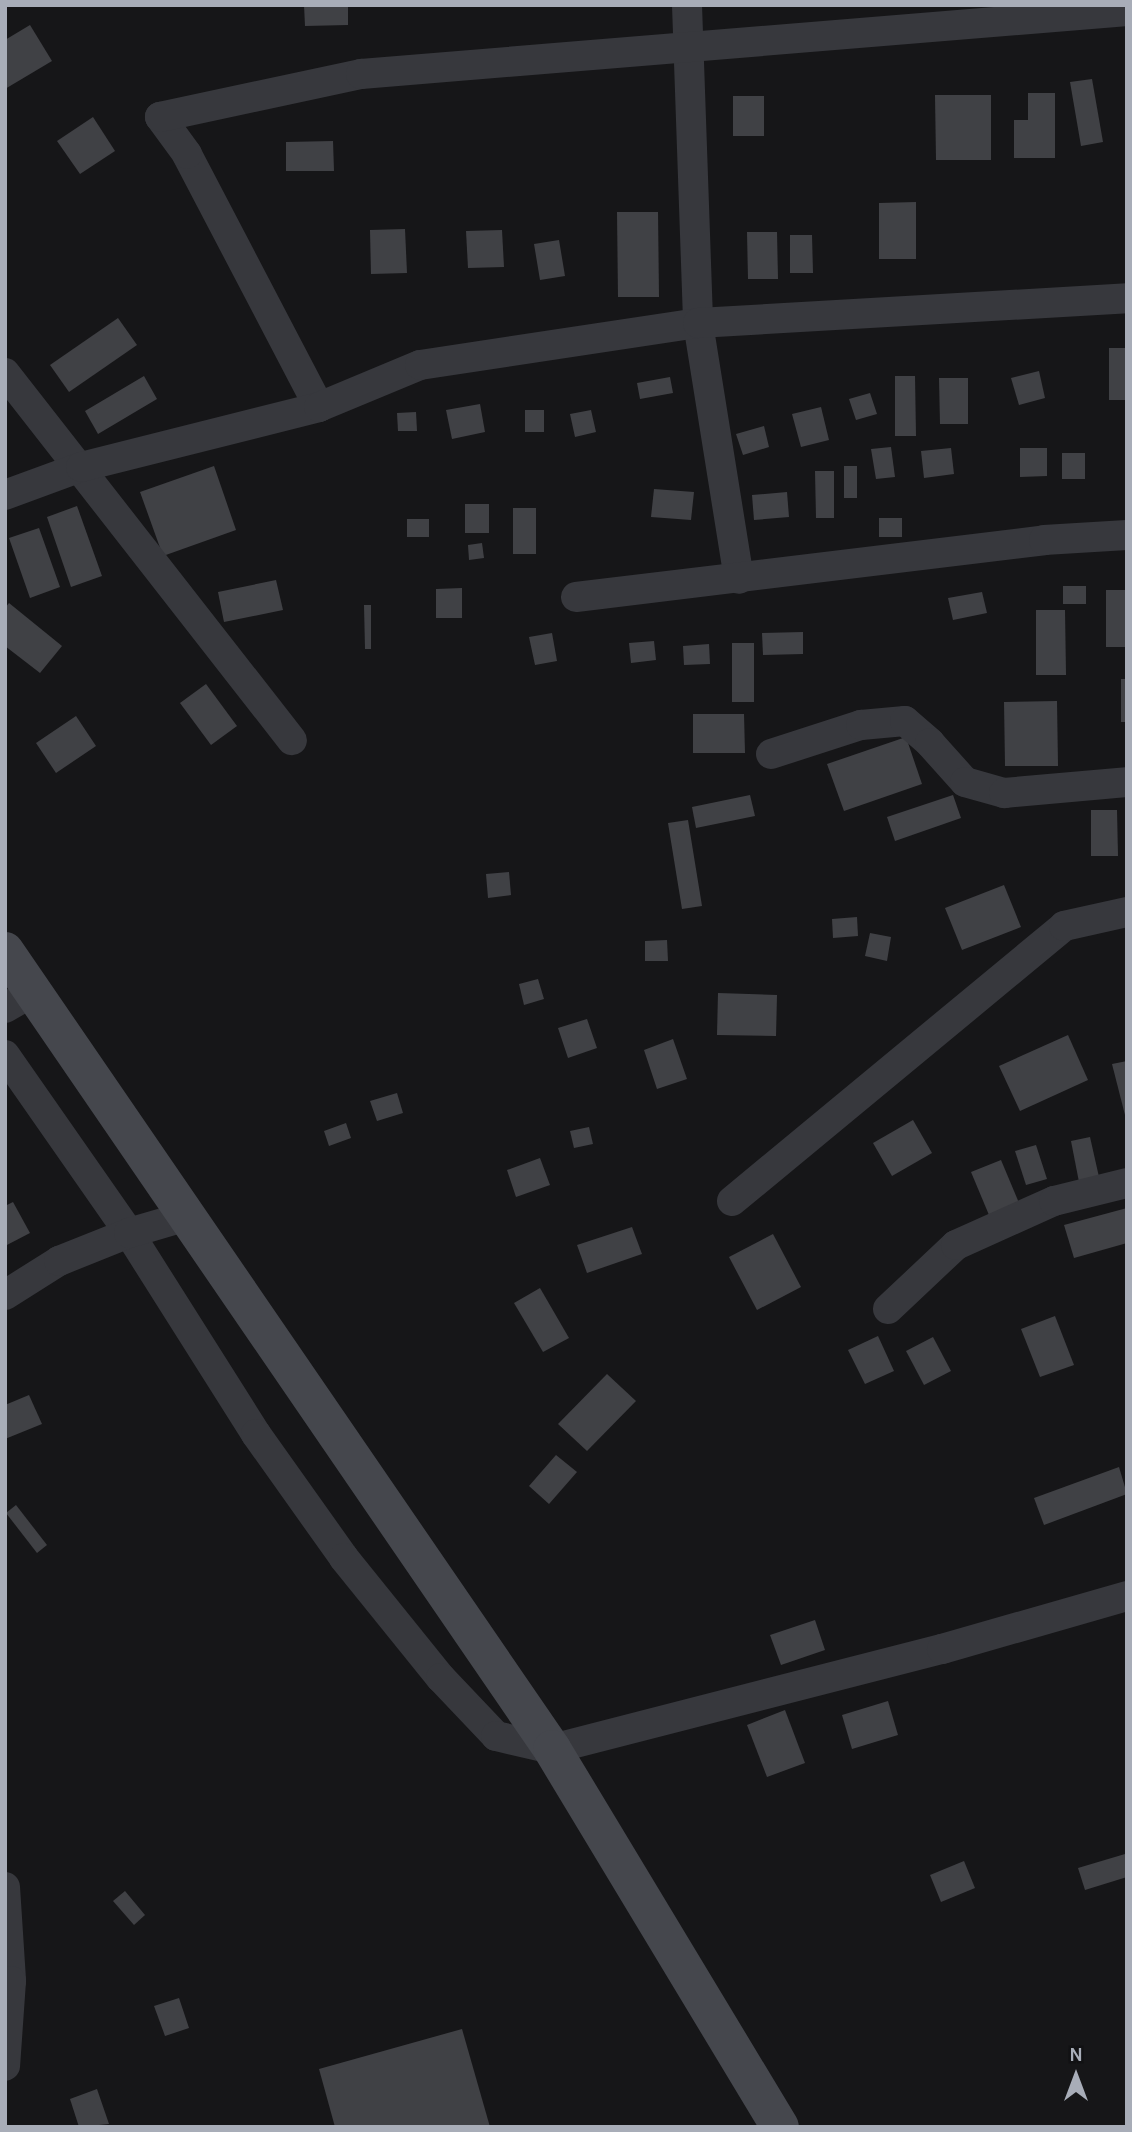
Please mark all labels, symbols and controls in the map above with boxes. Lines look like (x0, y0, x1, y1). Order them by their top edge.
north arrow (1041, 2041, 1111, 2111)
text: N (1069, 2044, 1083, 2066)

